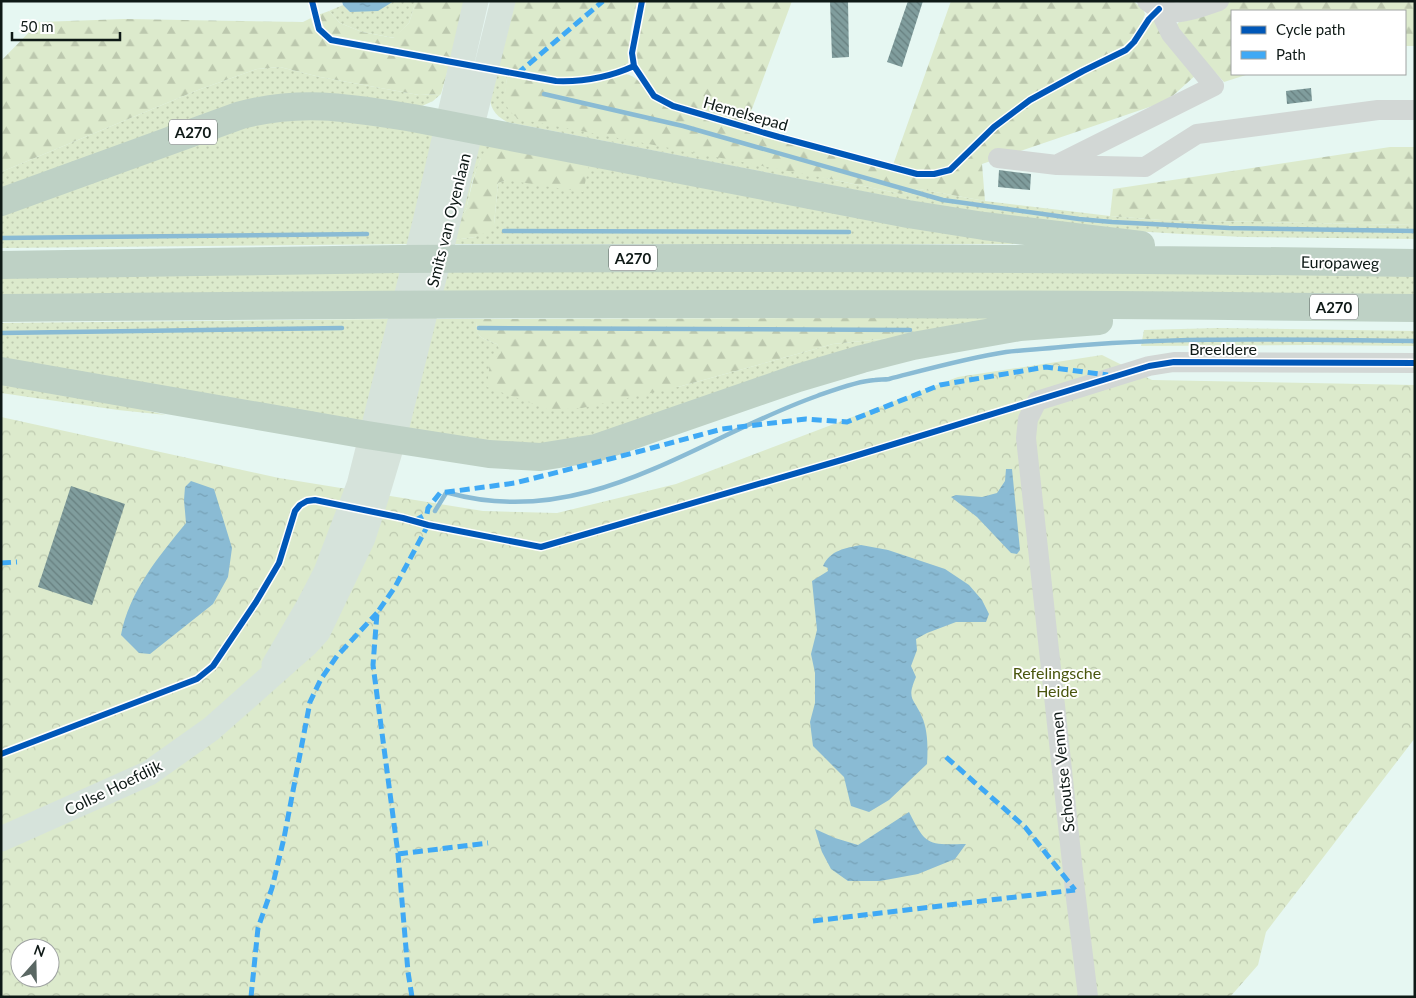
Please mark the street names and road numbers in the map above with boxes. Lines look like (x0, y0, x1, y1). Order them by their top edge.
street label: Hemelsepad (702, 92, 790, 134)
road number: A270 (169, 120, 217, 144)
street label: Smits van Oyenlaan (422, 151, 474, 289)
road number: A270 (609, 246, 657, 270)
street label: Europaweg (1301, 252, 1379, 272)
road number: A270 (1310, 294, 1358, 320)
street label: Breeldere (1189, 339, 1257, 358)
street label: Schoutse Vennen (1046, 711, 1078, 833)
street label: Collse Hoefdijk (61, 755, 166, 819)

